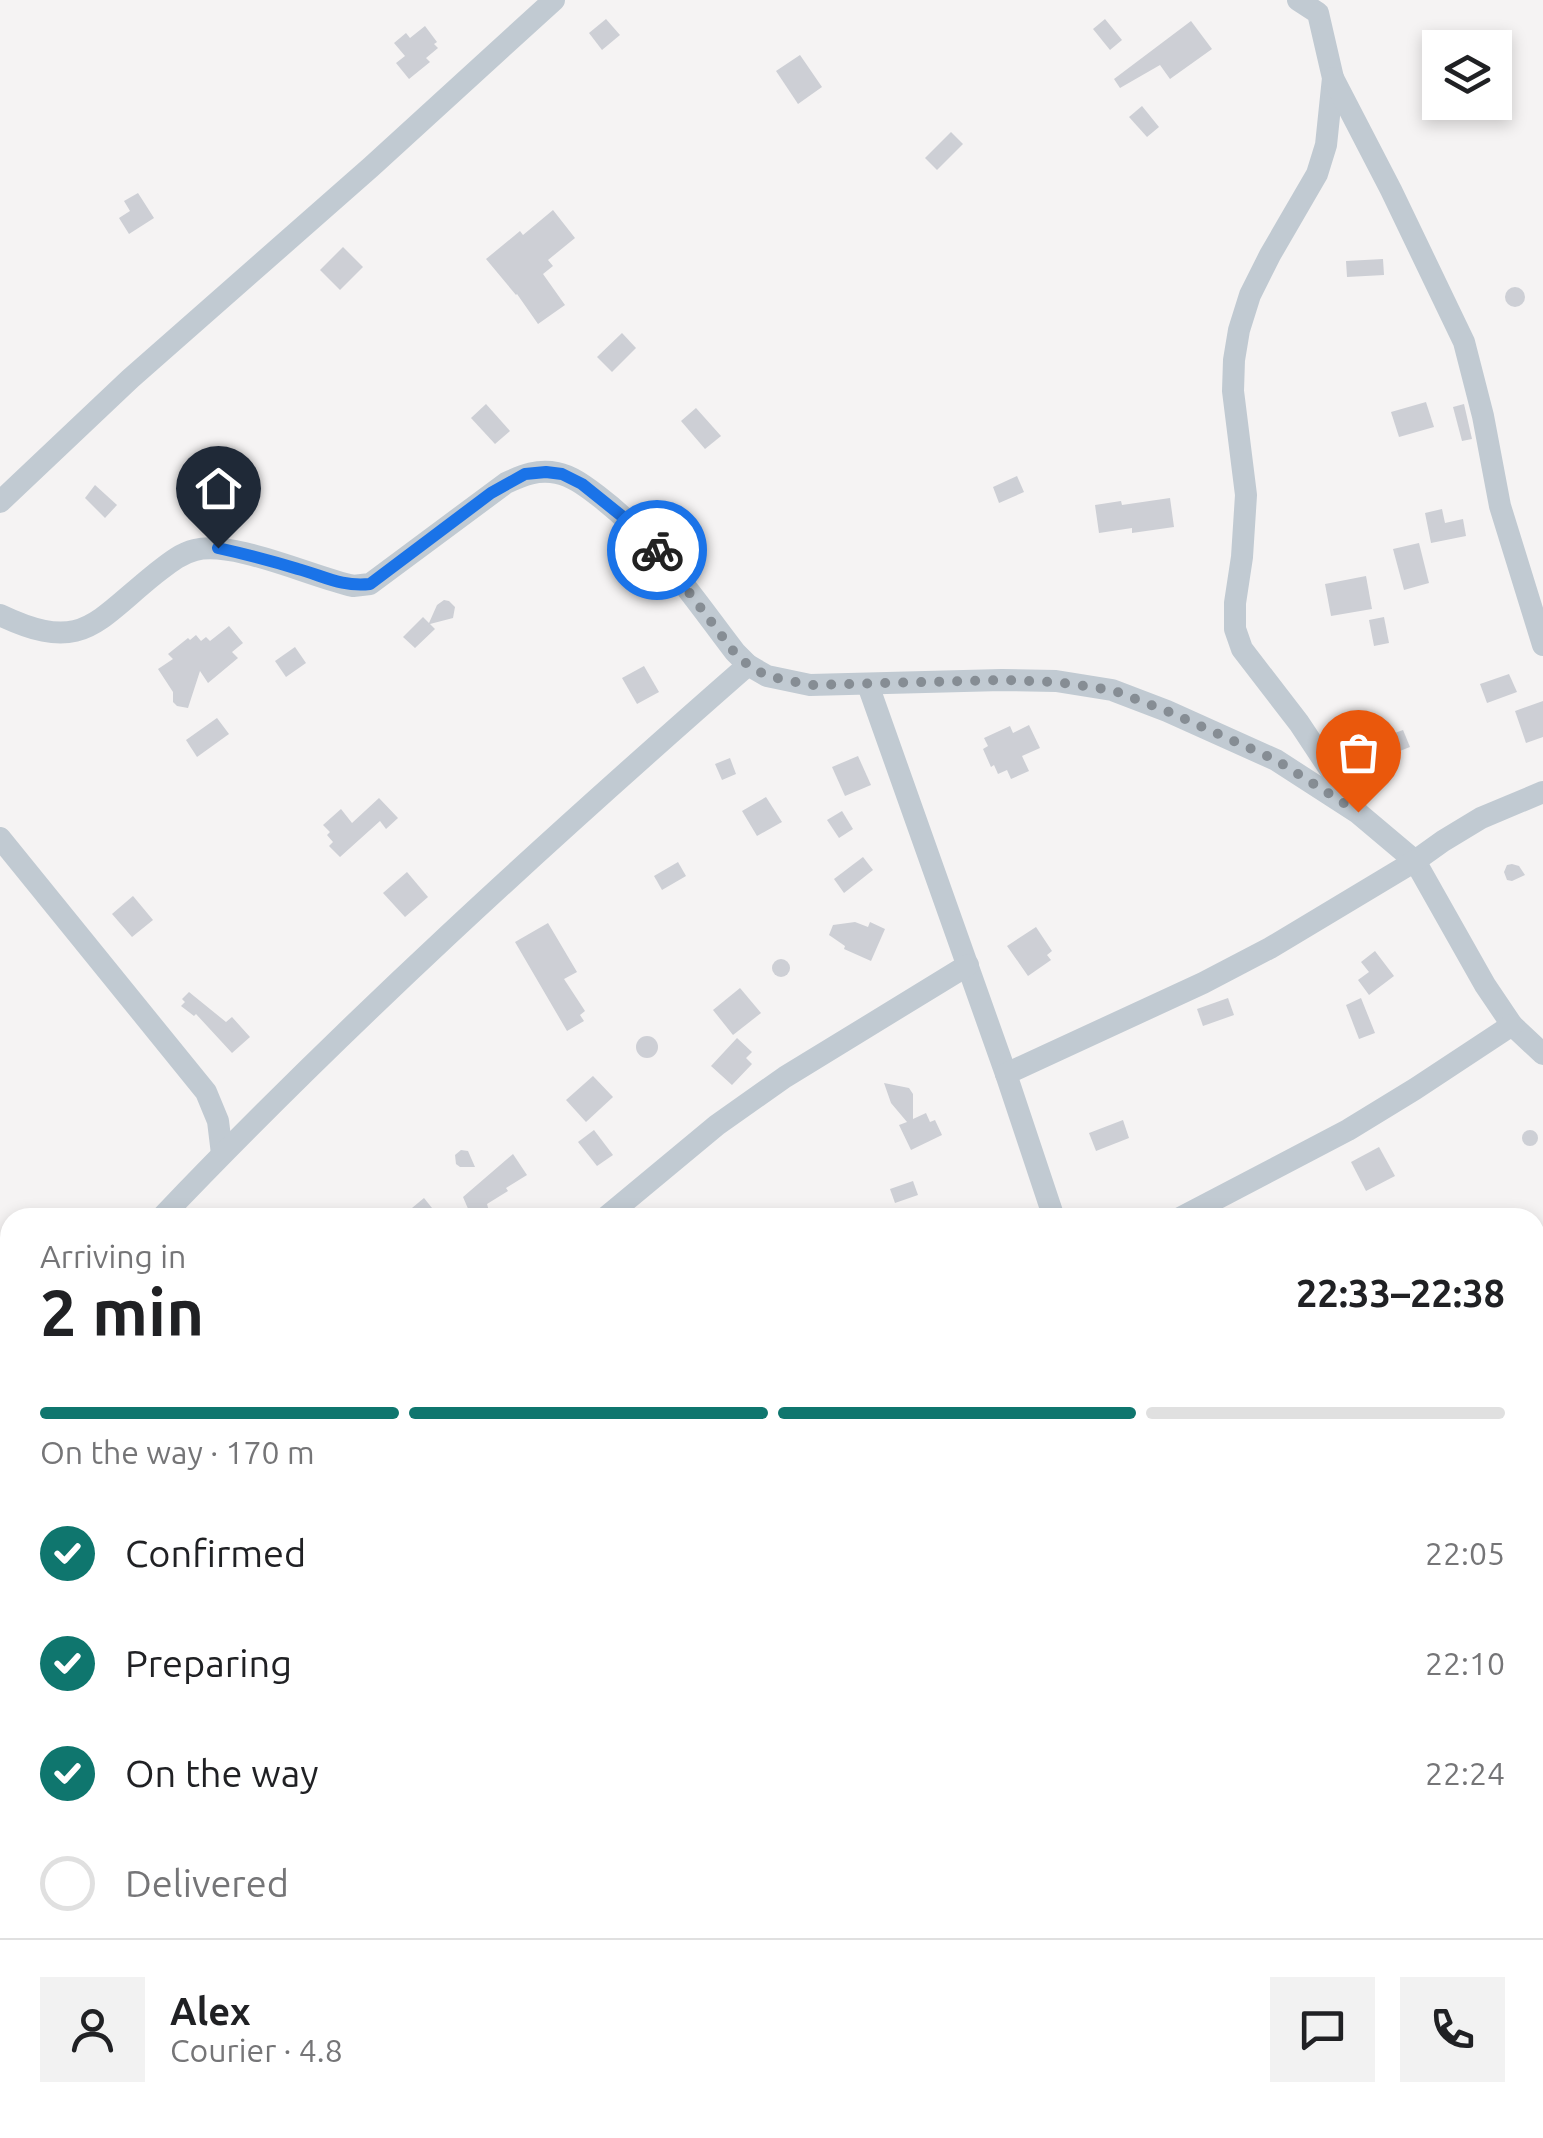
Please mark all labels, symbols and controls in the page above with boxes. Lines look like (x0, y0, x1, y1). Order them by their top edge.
map controls (1422, 30, 1512, 120)
button: layers (1422, 30, 1512, 120)
pin (176, 446, 261, 549)
icon: home (191, 461, 246, 516)
courier (607, 500, 707, 600)
icon: bike (630, 523, 685, 578)
pin (1316, 710, 1401, 813)
icon: bag (1331, 725, 1386, 780)
text: Arriving in (40, 1238, 186, 1274)
text: 22:33–22:38 (1296, 1272, 1505, 1314)
text: 2 min (40, 1275, 204, 1348)
text: On the way · 170 m (40, 1434, 315, 1470)
icon: check (40, 1526, 95, 1581)
text: Confirmed (125, 1532, 306, 1574)
text: 22:05 (1425, 1535, 1505, 1571)
icon: check (40, 1636, 95, 1691)
text: Preparing (125, 1642, 292, 1684)
text: 22:10 (1425, 1645, 1505, 1681)
icon: check (40, 1746, 95, 1801)
text: On the way (125, 1752, 318, 1794)
text: 22:24 (1425, 1755, 1505, 1791)
text: Delivered (125, 1862, 289, 1904)
button: person (40, 1977, 145, 2082)
button: chat (1270, 1977, 1375, 2082)
button: phone (1400, 1977, 1505, 2082)
text: Alex (170, 1990, 251, 2032)
text: Courier · 4.8 (170, 2032, 343, 2068)

